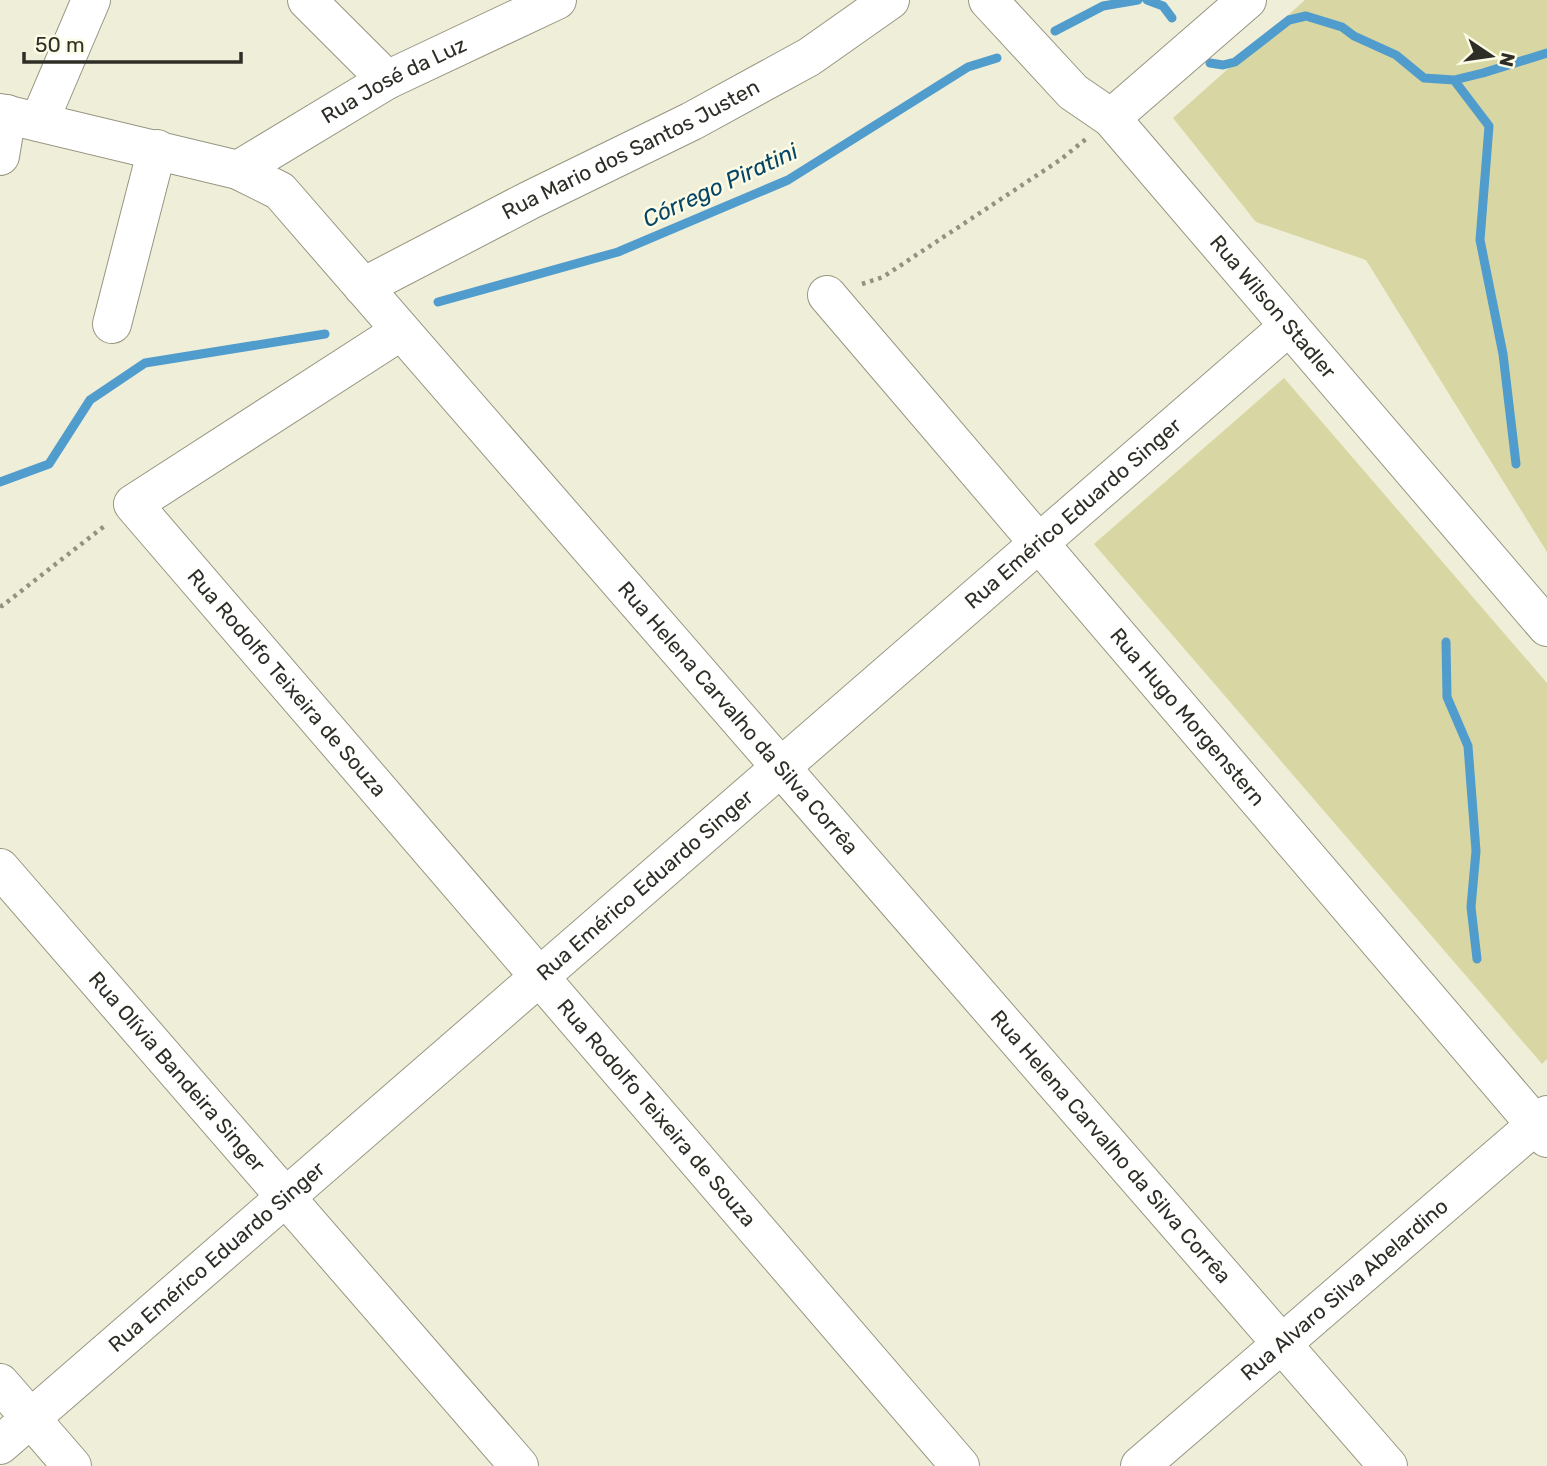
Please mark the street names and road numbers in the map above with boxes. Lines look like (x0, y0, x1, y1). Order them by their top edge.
street label: Rua José da Luz (317, 32, 470, 129)
street label: Rua Mario dos Santos Justen (498, 74, 763, 224)
street label: Rua Wilson Stadler (1205, 230, 1341, 383)
street label: Rua Emérico Eduardo Singer (959, 412, 1186, 614)
street label: Rua Rodolfo Teixeira de Souza (183, 564, 392, 802)
street label: Rua Helena Carvalho da Silva Corrêa (613, 576, 864, 859)
street label: Rua Hugo Morgenstern (1105, 623, 1271, 811)
street label: Rua Emérico Eduardo Singer (531, 784, 758, 985)
street label: Rua Olívia Bandeira Singer (84, 967, 271, 1177)
street label: Rua Rodolfo Teixeira de Souza (552, 994, 762, 1231)
street label: Rua Helena Carvalho da Silva Corrêa (986, 1005, 1236, 1288)
street label: Rua Emérico Eduardo Singer (103, 1156, 330, 1357)
street label: Rua Alvaro Silva Abelardino (1235, 1193, 1453, 1385)

